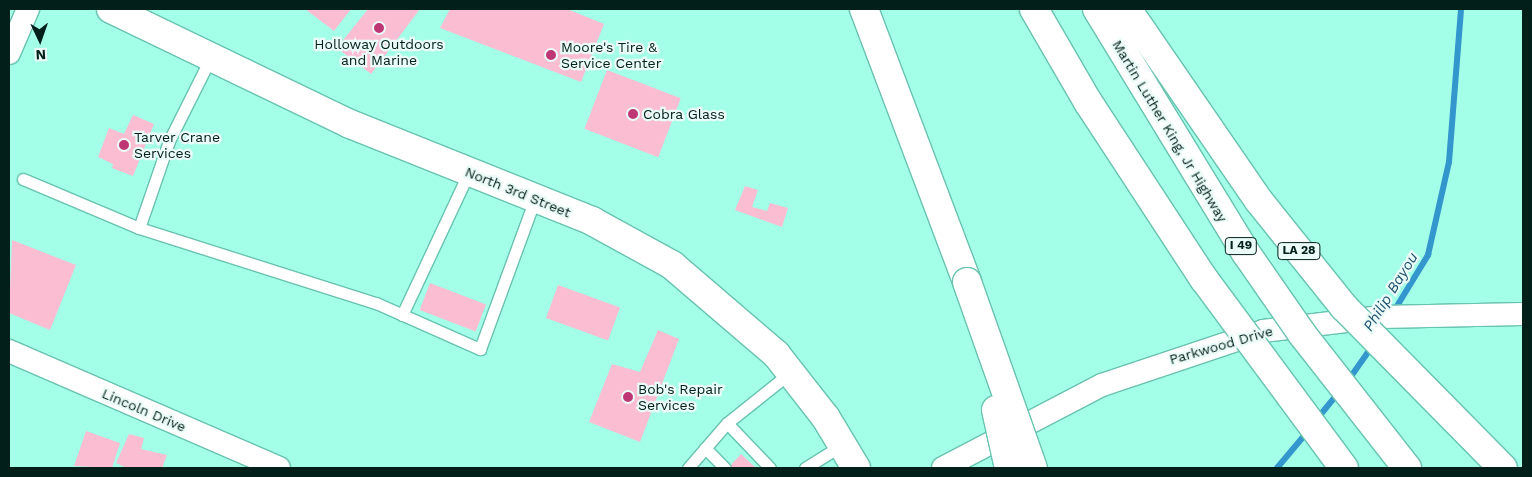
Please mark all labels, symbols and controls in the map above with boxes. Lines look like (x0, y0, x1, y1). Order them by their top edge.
north arrow (15, 15, 65, 65)
marker: Holloway Outdoors and Marine (373, 22, 385, 34)
place label: Holloway Outdoors and Marine (314, 36, 444, 68)
street label: Martin Luther King, Jr Highway (1109, 37, 1231, 225)
place label: Moore's Tire & Service Center (561, 39, 661, 72)
text: N (35, 47, 46, 63)
marker: Moore's Tire & Service Center (545, 49, 557, 61)
place label: Cobra Glass (643, 106, 725, 122)
marker: Cobra Glass (627, 108, 639, 120)
place label: Tarver Crane Services (134, 129, 220, 162)
marker: Tarver Crane Services (118, 139, 130, 151)
street label: North 3rd Street (463, 163, 573, 221)
road number: I 49 (1225, 237, 1257, 256)
road number: LA 28 (1276, 242, 1322, 260)
water label: Philip Bayou (1360, 249, 1422, 335)
street label: Parkwood Drive (1167, 322, 1275, 368)
place label: Bob's Repair Services (638, 381, 723, 414)
street label: Lincoln Drive (100, 385, 188, 435)
marker: Bob's Repair Services (622, 391, 634, 403)

